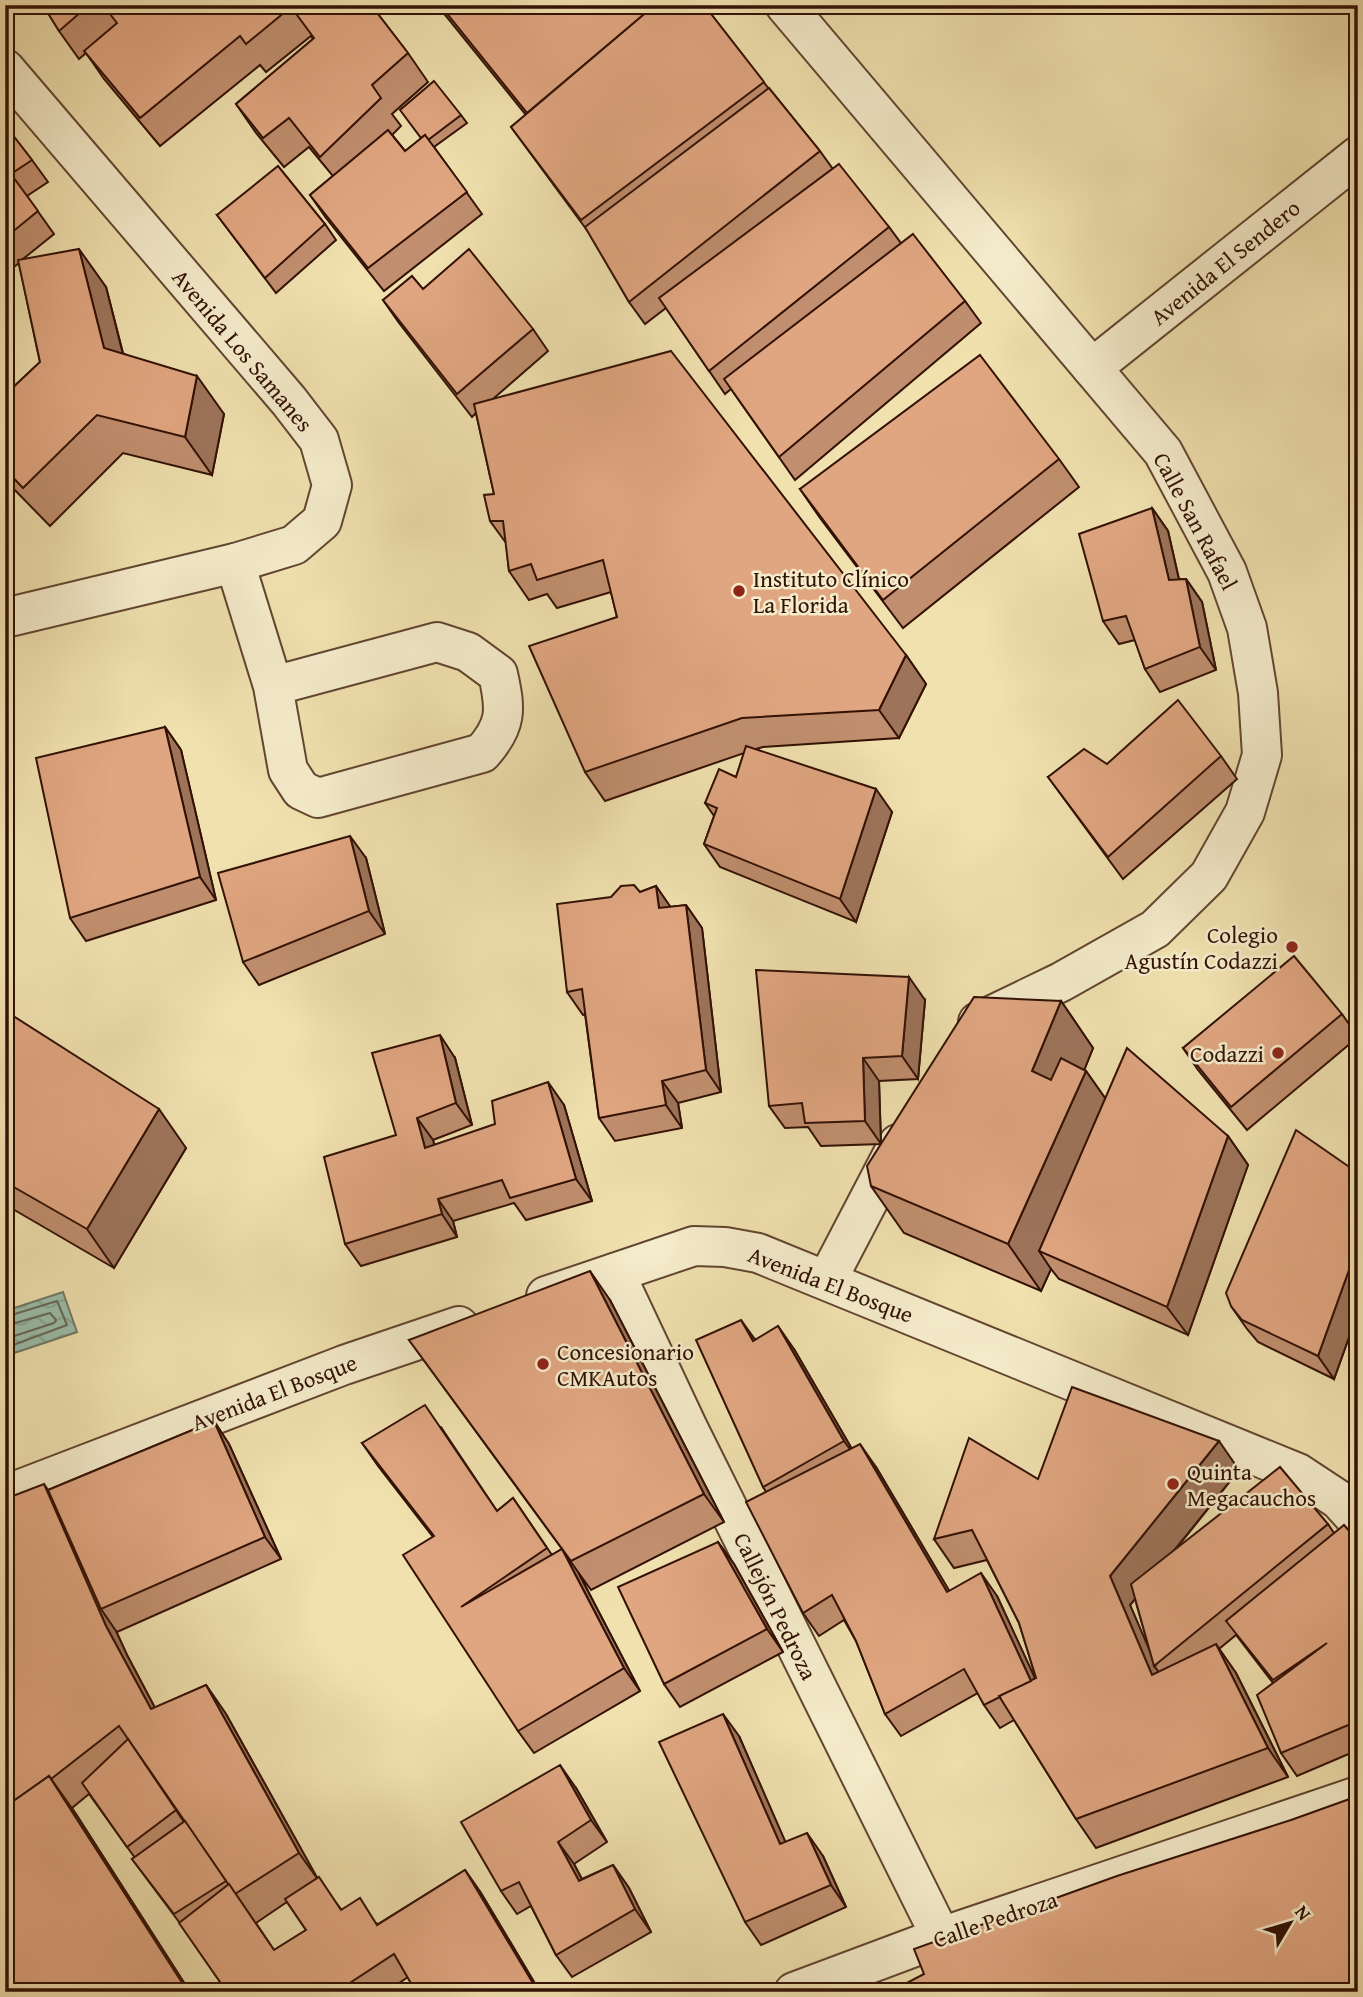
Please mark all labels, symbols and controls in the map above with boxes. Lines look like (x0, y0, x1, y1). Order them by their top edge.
street label: Avenida El Sendero (1143, 191, 1307, 333)
street label: Avenida Los Samanes (165, 261, 321, 439)
street label: Calle San Rafael (1146, 446, 1246, 596)
place label: Instituto Clínico La Florida (753, 562, 909, 621)
marker: Instituto Clínico La Florida (731, 583, 747, 599)
place label: Colegio Agustín Codazzi (1125, 918, 1278, 977)
marker: Colegio Agustín Codazzi (1284, 939, 1300, 955)
place label: Codazzi (1190, 1037, 1264, 1070)
marker: Codazzi (1270, 1045, 1286, 1061)
street label: Avenida El Bosque (744, 1237, 918, 1331)
place label: Concesionario CMKAutos (557, 1335, 694, 1394)
street label: Avenida El Bosque (187, 1345, 361, 1439)
marker: Concesionario CMKAutos (535, 1356, 551, 1372)
place label: Quinta Megacauchos (1187, 1455, 1316, 1514)
marker: Quinta Megacauchos (1165, 1476, 1181, 1492)
street label: Callejón Pedroza (726, 1527, 826, 1685)
street label: Calle Pedroza (928, 1882, 1062, 1956)
north arrow (1254, 1888, 1324, 1958)
text: N (1288, 1899, 1319, 1926)

